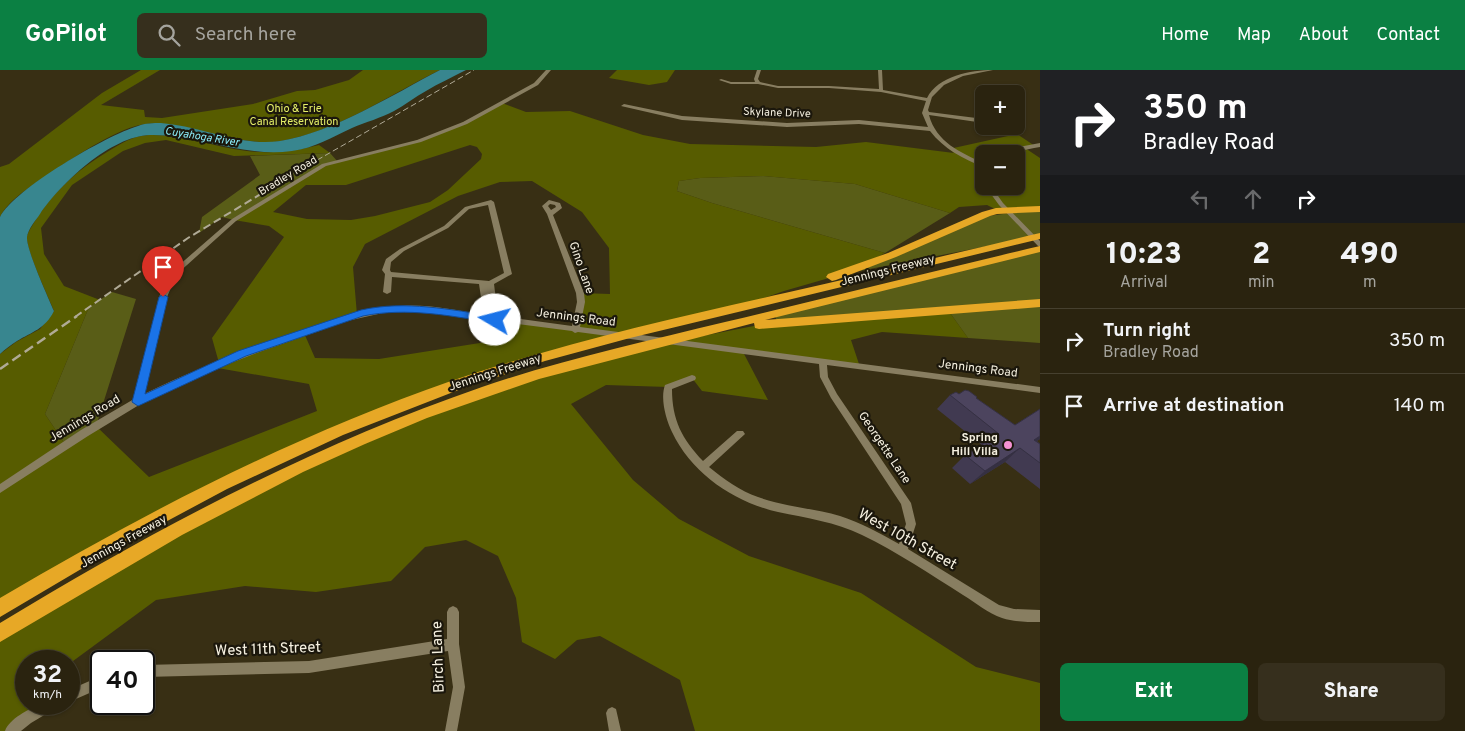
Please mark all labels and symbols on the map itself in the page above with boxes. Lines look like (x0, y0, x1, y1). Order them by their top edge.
park label: Ohio & Erie Canal Reservation (250, 102, 338, 129)
street label: Skylane Drive (743, 105, 811, 121)
water label: Cuyahoga River (164, 124, 241, 150)
street label: Bradley Road (256, 153, 320, 199)
street label: Gino Lane (565, 240, 597, 296)
pin (142, 246, 184, 297)
street label: Jennings Freeway (839, 252, 937, 290)
position arrow (468, 293, 520, 345)
street label: Jennings Road (535, 305, 617, 331)
street label: Jennings Freeway (447, 351, 543, 395)
street label: Jennings Road (937, 356, 1019, 382)
street label: Jennings Road (47, 392, 123, 446)
street label: Georgette Lane (854, 409, 914, 487)
place label: Spring Hill Villa (951, 430, 998, 460)
marker: Spring Hill Villa (1002, 439, 1014, 451)
street label: West 10th Street (854, 505, 960, 575)
street label: Jennings Freeway (78, 512, 170, 572)
street label: Birch Lane (428, 621, 450, 693)
street label: West 11th Street (215, 639, 321, 661)
speed limit sign: 40 (90, 650, 155, 715)

